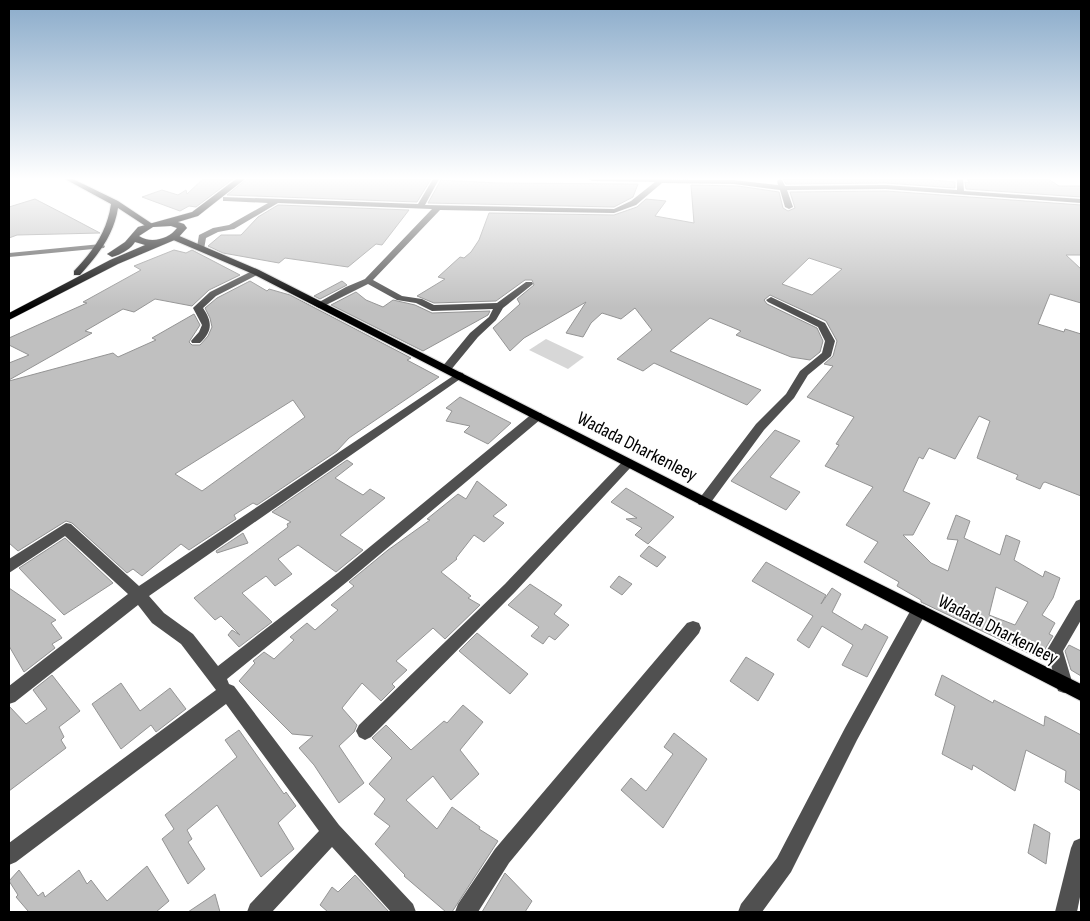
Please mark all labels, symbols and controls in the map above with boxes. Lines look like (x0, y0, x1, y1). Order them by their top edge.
street label: Wadada Dharkenleey (573, 407, 701, 487)
street label: Wadada Dharkenleey (934, 590, 1062, 670)

